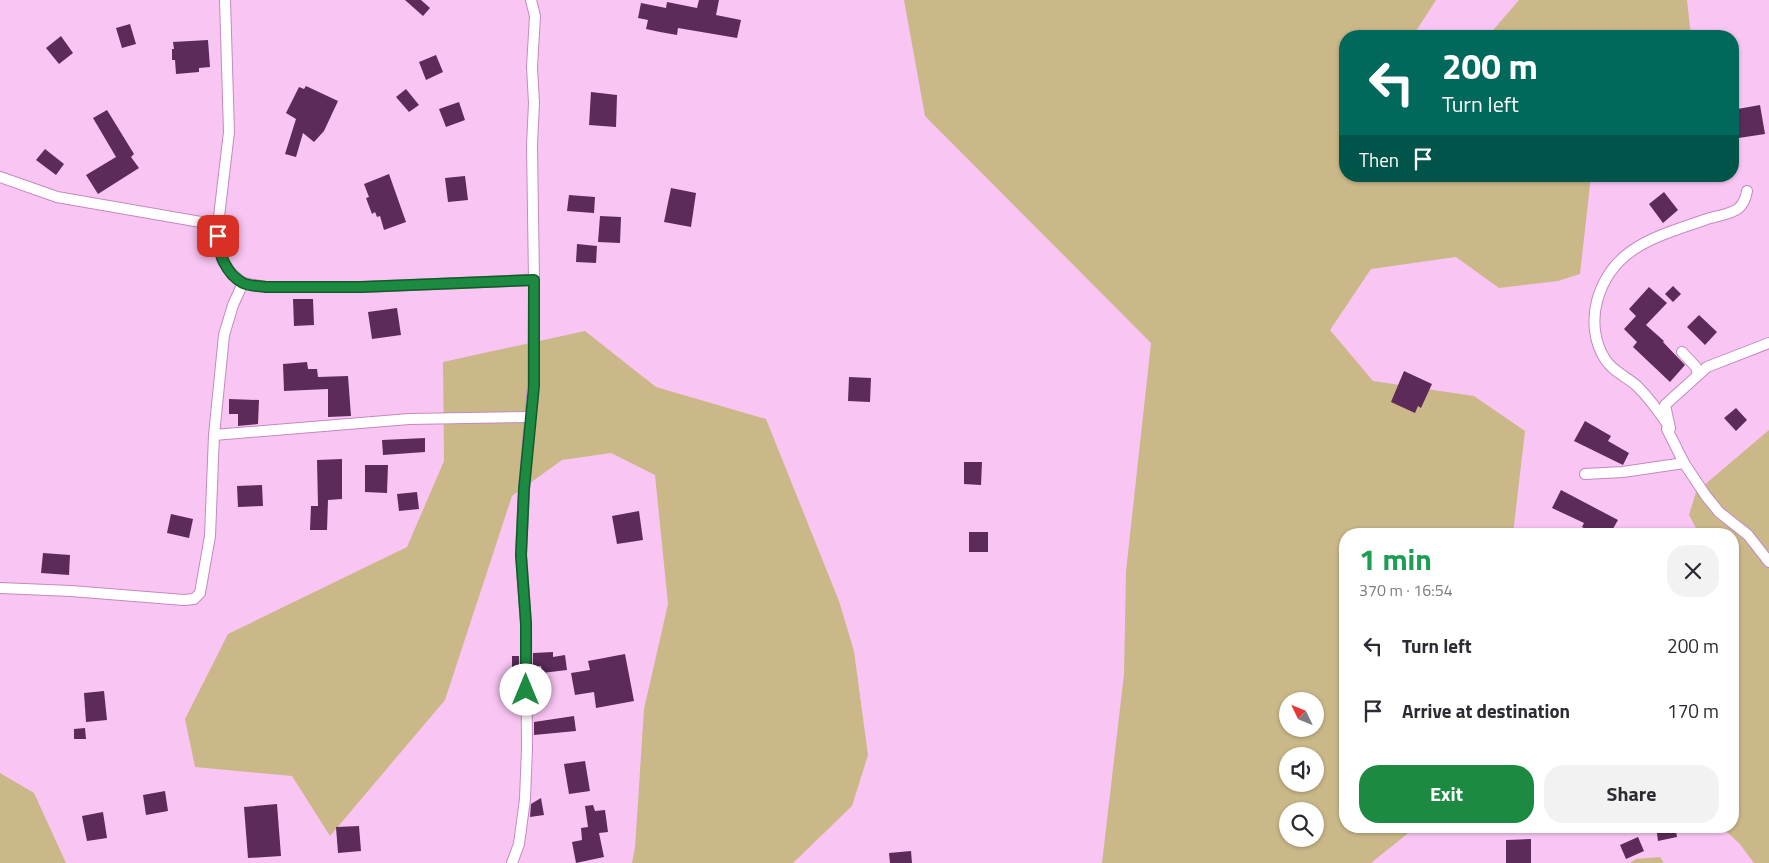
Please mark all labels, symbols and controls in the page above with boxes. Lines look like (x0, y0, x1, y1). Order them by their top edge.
text: 200 m (1442, 39, 1538, 93)
icon: left (1359, 50, 1424, 115)
text: Turn left (1442, 87, 1519, 121)
text: Then (1359, 145, 1399, 174)
icon: arrive (1409, 145, 1437, 173)
pin (197, 215, 239, 257)
icon: arrive (204, 222, 232, 250)
text: 1 min (1359, 536, 1432, 582)
button: close (1667, 545, 1719, 597)
text: 370 m · 16:54 (1359, 578, 1453, 602)
text: Turn left (1402, 631, 1472, 660)
text: 200 m (1667, 631, 1719, 660)
icon: left (1359, 632, 1387, 660)
position arrow (499, 663, 551, 715)
north arrow (1279, 692, 1324, 738)
map controls (1279, 692, 1324, 847)
text: Arrive at destination (1402, 696, 1570, 725)
text: 170 m (1667, 696, 1719, 725)
icon: arrive (1359, 697, 1387, 725)
button: sound (1279, 747, 1324, 792)
button: Exit (1359, 765, 1534, 823)
button: Share (1544, 765, 1719, 823)
button: search (1279, 802, 1324, 847)

